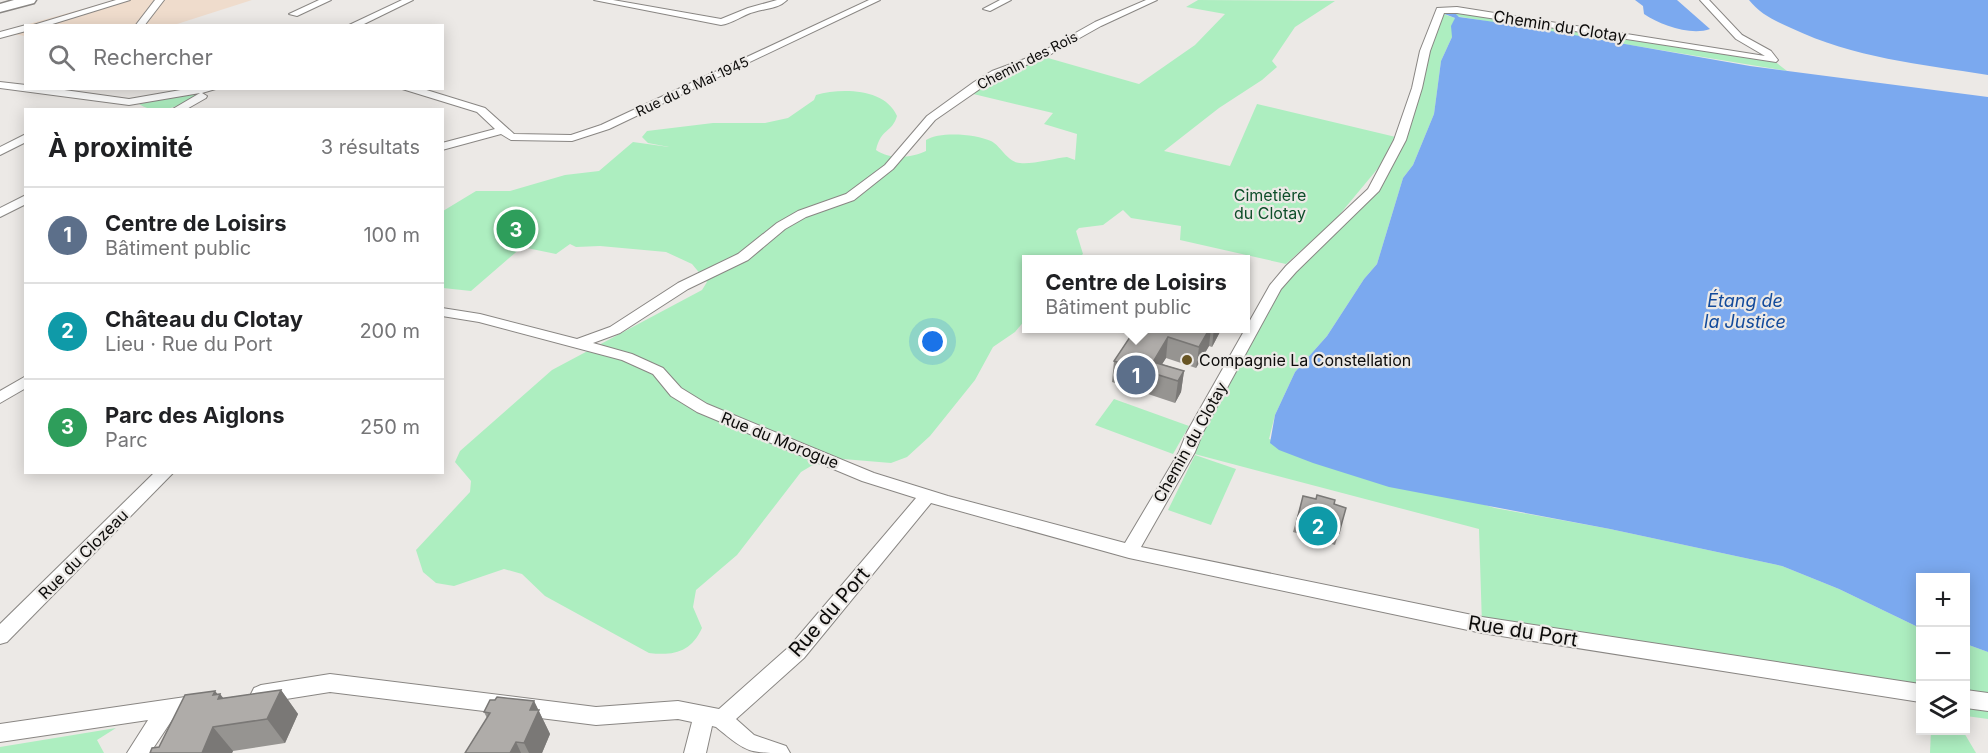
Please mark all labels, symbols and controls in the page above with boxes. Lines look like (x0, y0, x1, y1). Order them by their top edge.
street label: Chemin du Clotay (1492, 6, 1628, 46)
search box (24, 24, 444, 90)
street label: Chemin des Rois (974, 27, 1080, 93)
icon: search (45, 41, 78, 74)
text: Rechercher (93, 44, 213, 70)
street label: Rue du 8 Mai 1945 (633, 52, 751, 120)
text: À proximité (48, 132, 193, 163)
text: 3 résultats (321, 135, 420, 159)
park label: Cimetière du Clotay (1234, 185, 1306, 223)
pin: 3 (496, 206, 536, 252)
text: Centre de Loisirs (105, 210, 287, 236)
text: 1 (63, 223, 72, 247)
text: 100 m (363, 223, 420, 247)
text: Bâtiment public (105, 236, 251, 260)
popup (1022, 255, 1250, 333)
text: Centre de Loisirs (1045, 269, 1227, 295)
water label: Étang de la Justice (1704, 289, 1786, 332)
text: Bâtiment public (1045, 295, 1192, 319)
text: Château du Clotay (105, 306, 303, 332)
text: 2 (61, 319, 74, 343)
text: 200 m (359, 319, 420, 343)
your location (918, 327, 947, 356)
text: Lieu · Rue du Port (105, 332, 272, 356)
place label: Compagnie La Constellation (1199, 350, 1411, 370)
pin: 1 (1116, 352, 1156, 398)
marker: Compagnie La Constellation (1180, 353, 1194, 367)
street label: Chemin du Clotay (1149, 378, 1231, 506)
text: Parc des Aiglons (105, 402, 285, 428)
street label: Rue du Morogue (718, 407, 842, 473)
text: 3 (61, 415, 74, 439)
text: 250 m (360, 415, 420, 439)
text: Parc (105, 428, 148, 452)
pin: 2 (1298, 504, 1338, 548)
street label: Rue du Clozeau (34, 505, 132, 603)
street label: Rue du Port (784, 562, 875, 662)
map controls (1916, 573, 1970, 735)
button: + (1916, 573, 1970, 627)
street label: Rue du Port (1466, 610, 1580, 652)
button: − (1916, 627, 1970, 681)
button: layers (1916, 681, 1970, 735)

